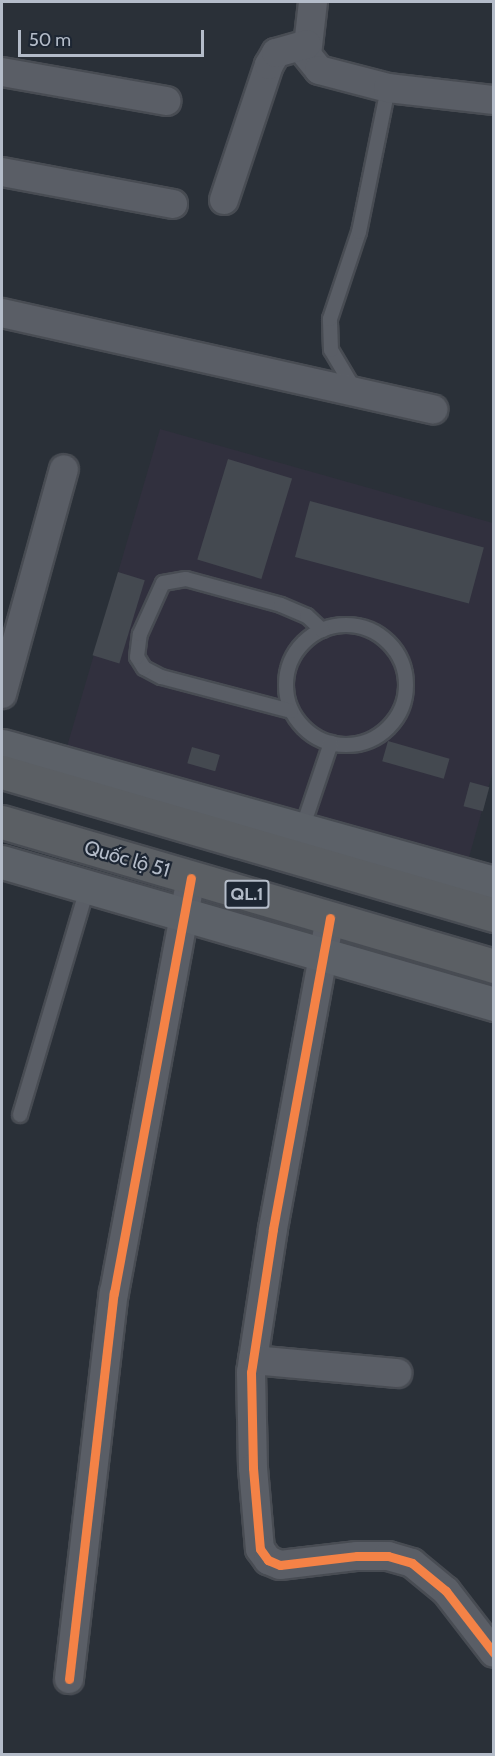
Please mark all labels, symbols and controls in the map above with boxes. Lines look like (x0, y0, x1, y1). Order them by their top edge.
scale bar (21, 18, 207, 56)
text: 50 m (29, 29, 71, 51)
street label: Quốc lộ 51 (81, 835, 173, 883)
road number: QL.1 (224, 879, 270, 909)

